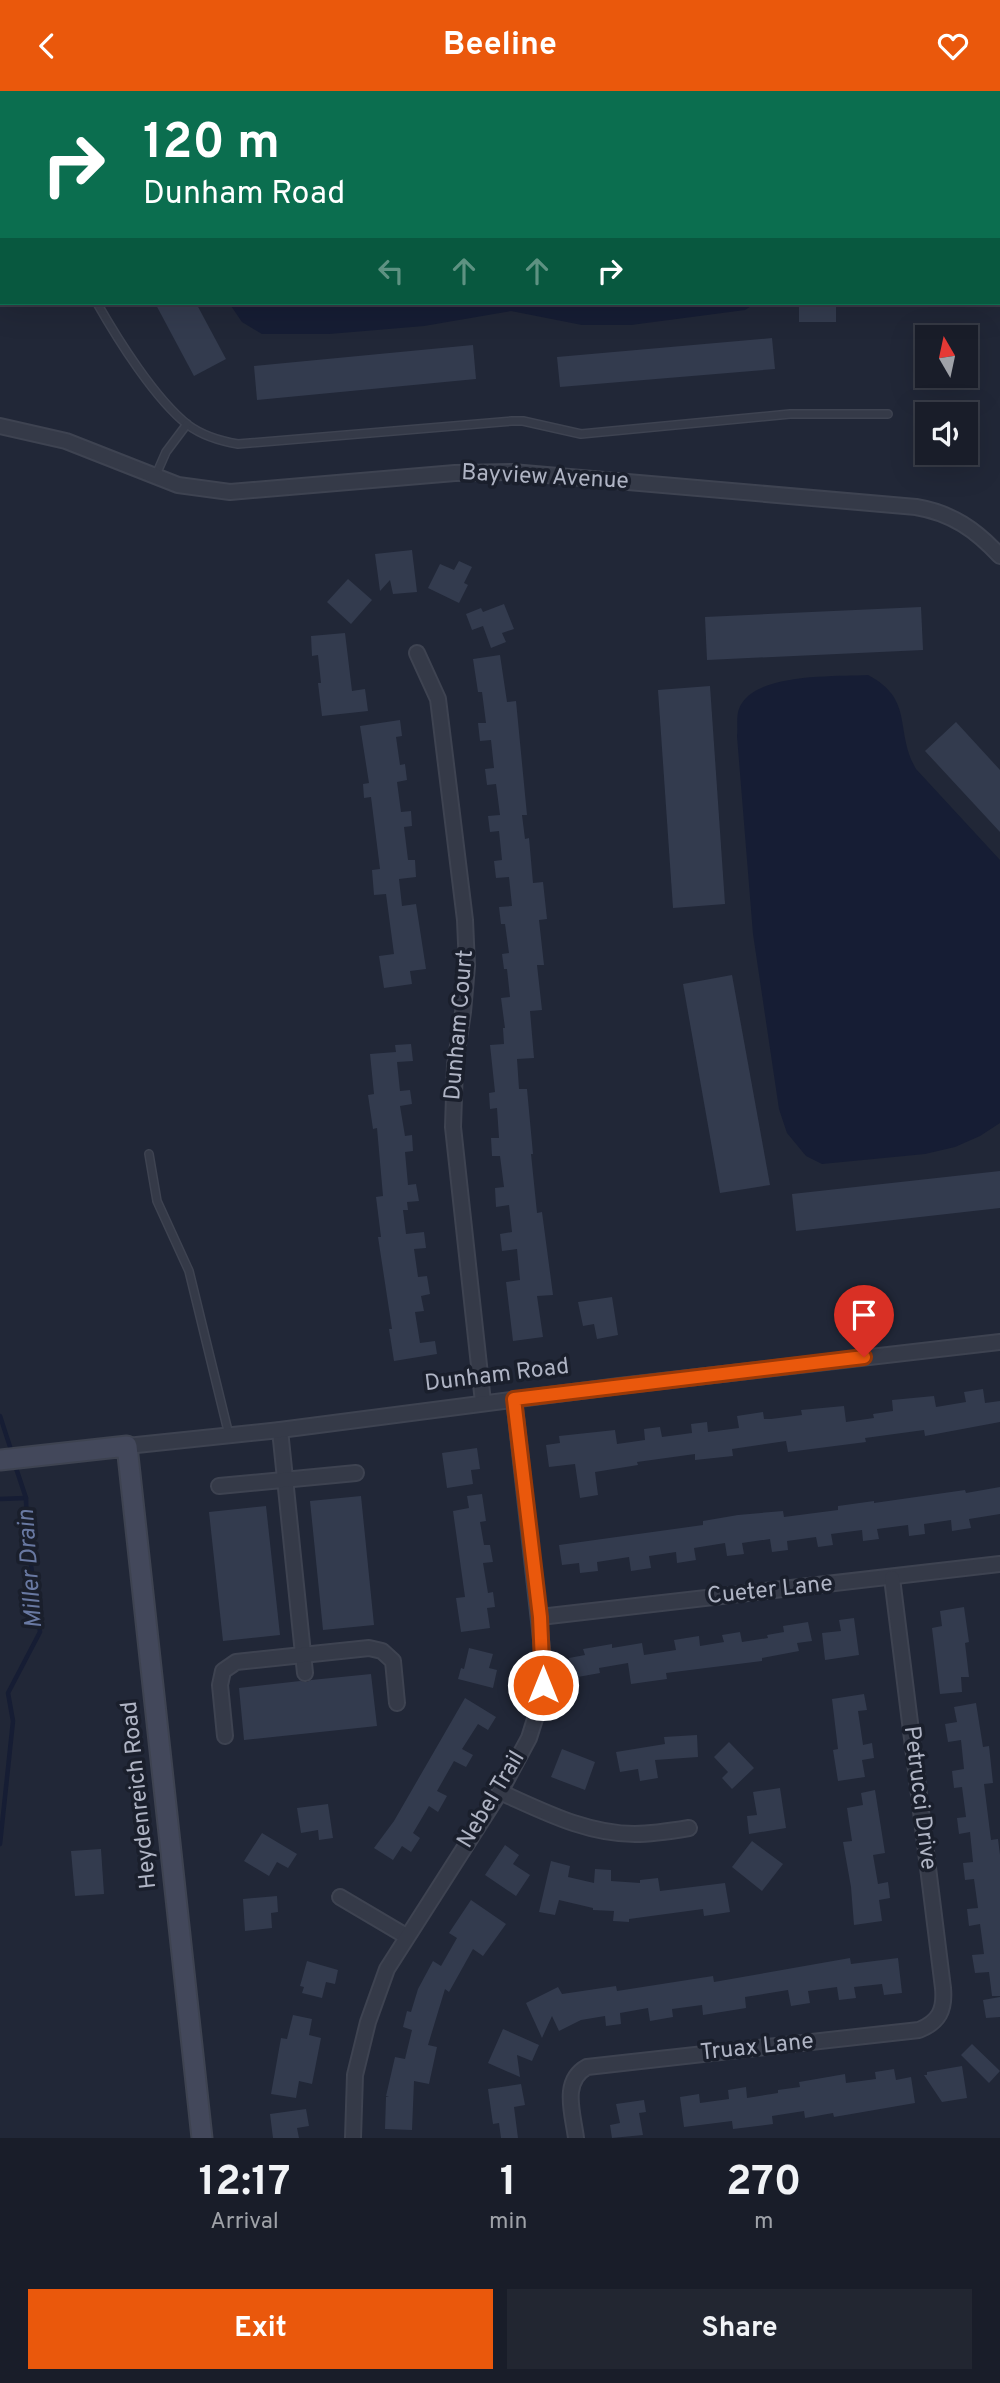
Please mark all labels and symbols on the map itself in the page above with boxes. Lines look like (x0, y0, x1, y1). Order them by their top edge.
north arrow (915, 325, 978, 389)
street label: Bayview Avenue (460, 459, 630, 497)
street label: Dunham Court (439, 949, 481, 1101)
pin (834, 1285, 894, 1357)
street label: Dunham Road (423, 1353, 571, 1399)
water label: Miller Drain (12, 1508, 50, 1630)
street label: Cueter Lane (706, 1570, 834, 1612)
position arrow (506, 1648, 580, 1722)
street label: Heydenreich Road (116, 1700, 164, 1890)
street label: Petrucci Drive (896, 1724, 942, 1872)
street label: Nebel Trail (452, 1746, 532, 1854)
street label: Truax Lane (699, 2028, 815, 2068)

